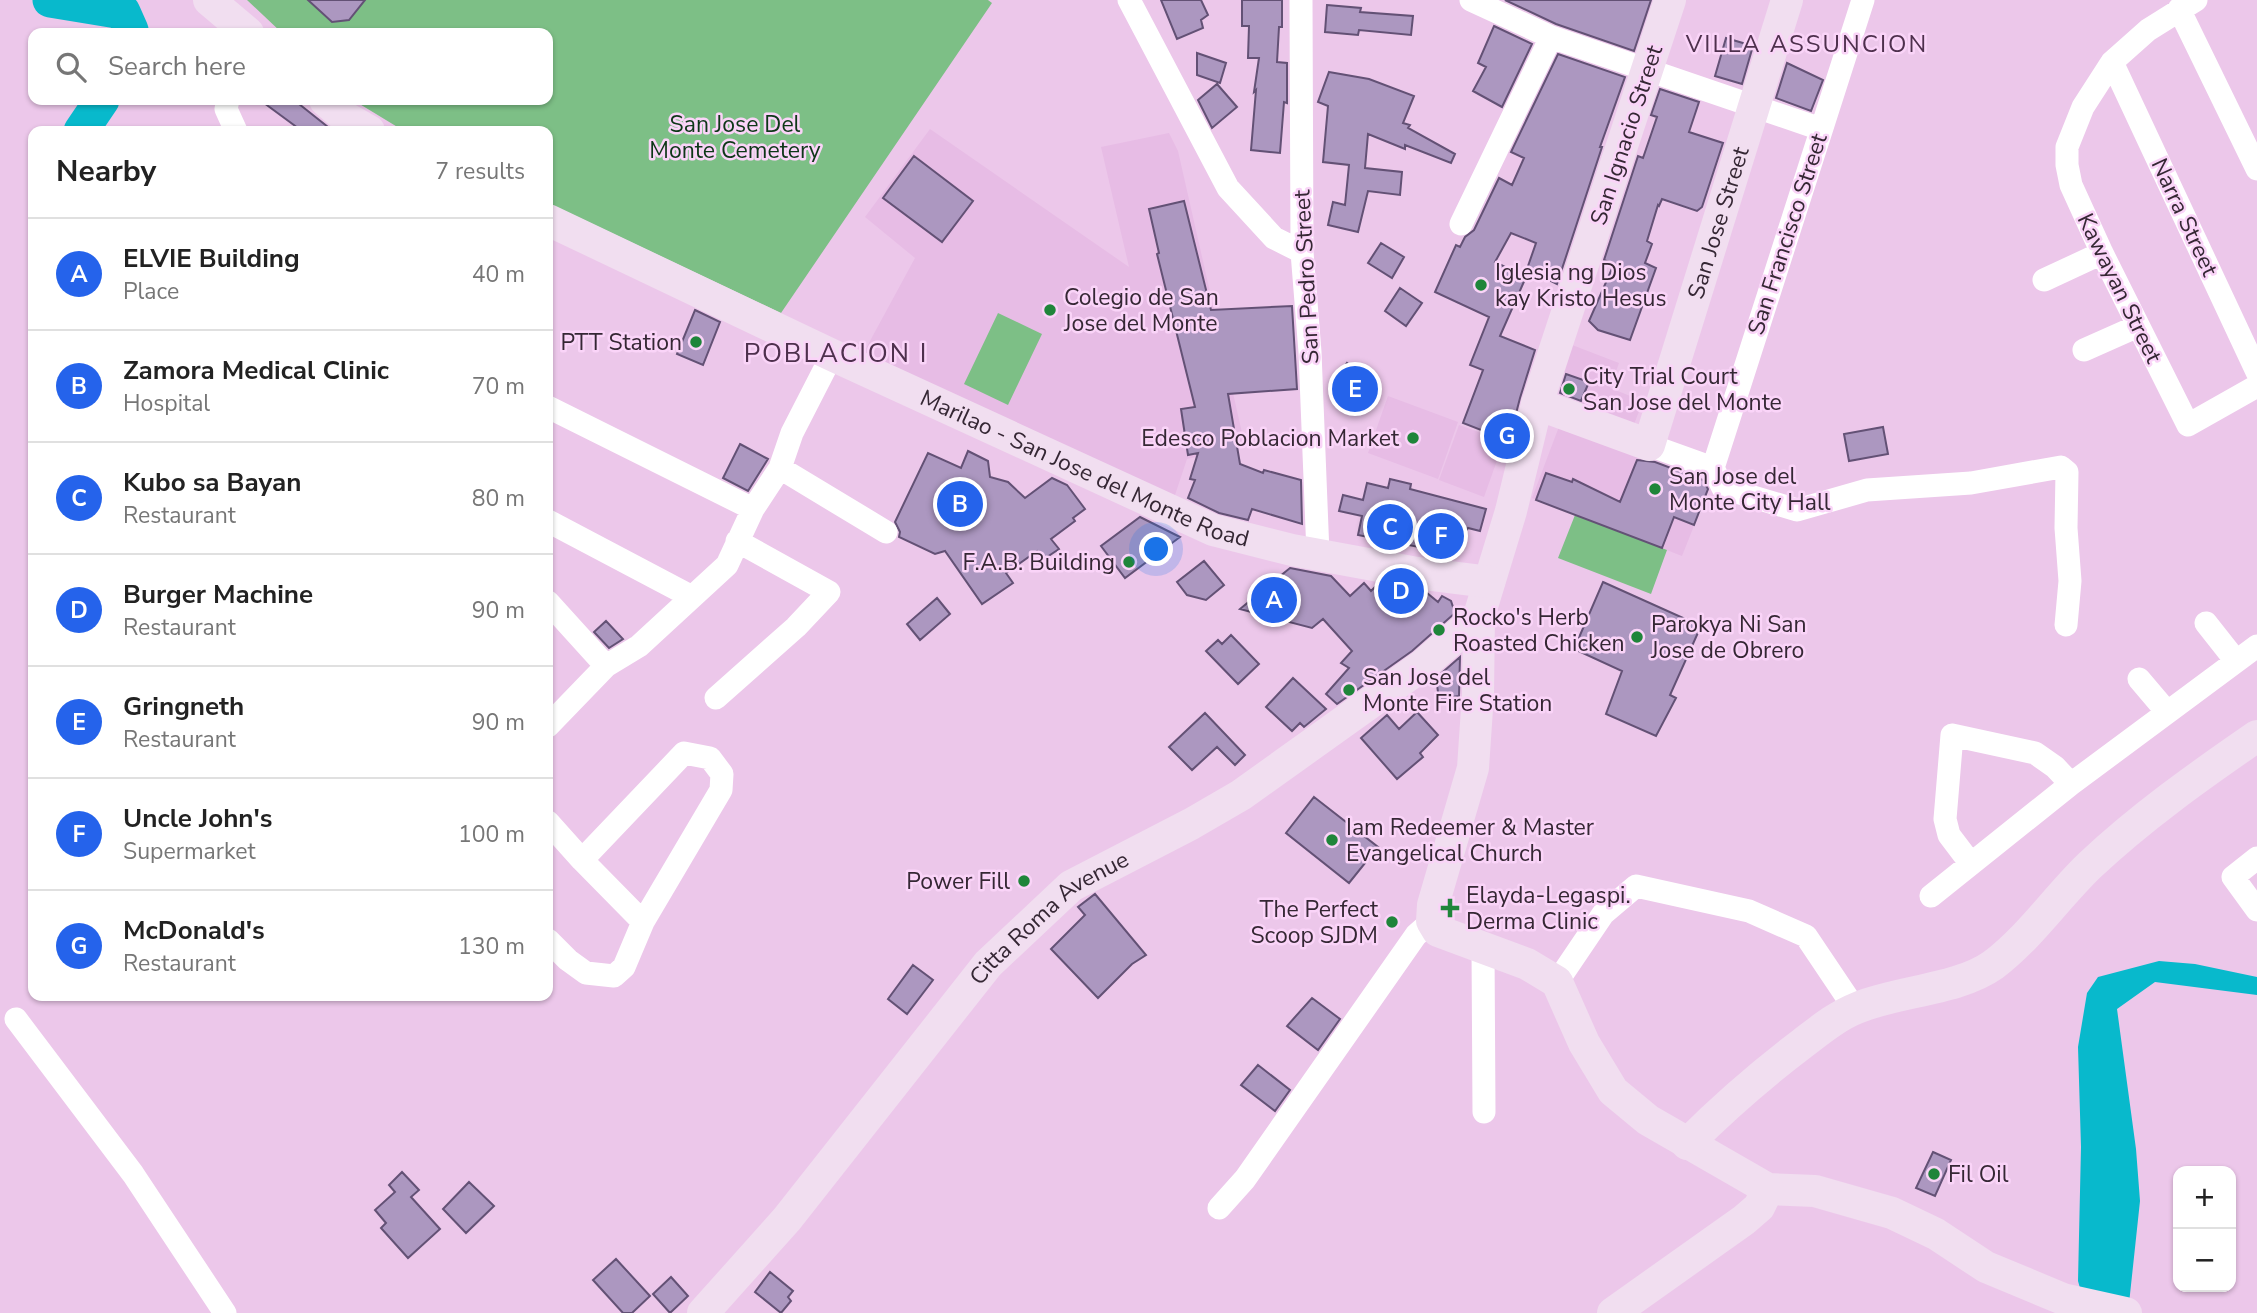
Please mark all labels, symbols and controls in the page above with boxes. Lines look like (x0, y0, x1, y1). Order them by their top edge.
search box (28, 28, 553, 105)
district label: VILLA ASSUNCION (1685, 28, 1928, 60)
street label: San Ignacio Street (1583, 40, 1670, 229)
icon: search (52, 48, 90, 86)
text: Search here (108, 49, 246, 84)
park label: San Jose Del Monte Cemetery (649, 109, 821, 166)
street label: San Francisco Street (1740, 129, 1835, 339)
street label: San Jose Street (1680, 142, 1757, 303)
text: Nearby (56, 151, 156, 192)
street label: Narra Street (2144, 153, 2226, 282)
text: 7 results (435, 156, 525, 187)
street label: San Pedro Street (1286, 188, 1327, 365)
street label: Kawayan Street (2070, 208, 2170, 369)
text: ELVIE Building (123, 241, 300, 276)
place label: Iglesia ng Dios kay Kristo Hesus (1495, 257, 1667, 314)
text: A (70, 259, 88, 290)
text: 40 m (472, 259, 525, 290)
text: Place (123, 276, 179, 307)
marker: Iglesia ng Dios kay Kristo Hesus (1473, 277, 1489, 293)
place label: Colegio de San Jose del Monte (1063, 282, 1219, 339)
marker: Colegio de San Jose del Monte (1042, 302, 1058, 318)
place label: PTT Station (560, 327, 682, 358)
marker: PTT Station (688, 334, 704, 350)
district label: POBLACION I (744, 336, 928, 371)
text: Zamora Medical Clinic (123, 353, 389, 388)
place label: City Trial Court San Jose del Monte (1583, 361, 1782, 418)
pin: E (1332, 363, 1378, 415)
text: B (71, 371, 87, 402)
text: 70 m (472, 371, 525, 402)
marker: City Trial Court San Jose del Monte (1561, 381, 1577, 397)
street label: Marilao - San Jose del Monte Road (915, 383, 1253, 555)
text: Hospital (123, 388, 210, 419)
pin: G (1484, 410, 1530, 462)
place label: Edesco Poblacion Market (1141, 423, 1400, 454)
marker: Edesco Poblacion Market (1405, 430, 1421, 446)
place label: San Jose del Monte City Hall (1669, 461, 1831, 518)
text: Kubo sa Bayan (123, 465, 301, 500)
pin: B (937, 478, 983, 530)
marker: San Jose del Monte City Hall (1647, 481, 1663, 497)
text: C (71, 483, 87, 514)
text: 80 m (472, 483, 525, 514)
text: Restaurant (123, 500, 236, 531)
pin: C (1367, 501, 1413, 553)
pin: F (1418, 510, 1464, 562)
your location (1139, 532, 1173, 566)
place label: F.A.B. Building (963, 547, 1115, 578)
marker: F.A.B. Building (1121, 554, 1137, 570)
pin: D (1378, 565, 1424, 617)
pin: A (1251, 574, 1297, 626)
text: Burger Machine (123, 577, 313, 612)
text: D (70, 595, 88, 626)
text: 90 m (472, 595, 525, 626)
place label: Rocko's Herb Roasted Chicken (1453, 602, 1625, 659)
place label: Parokya Ni San Jose de Obrero (1650, 609, 1807, 666)
text: Restaurant (123, 612, 236, 643)
marker: Rocko's Herb Roasted Chicken (1431, 622, 1447, 638)
marker: Parokya Ni San Jose de Obrero (1629, 629, 1645, 645)
place label: San Jose del Monte Fire Station (1363, 662, 1552, 719)
marker: San Jose del Monte Fire Station (1341, 682, 1357, 698)
text: Gringneth (123, 689, 244, 724)
text: E (72, 707, 86, 738)
text: 90 m (472, 707, 525, 738)
text: Restaurant (123, 724, 236, 755)
text: Uncle John's (123, 801, 273, 836)
place label: Iam Redeemer & Master Evangelical Church (1346, 812, 1595, 869)
text: F (73, 819, 85, 850)
text: 100 m (458, 819, 525, 850)
marker: Iam Redeemer & Master Evangelical Church (1324, 832, 1340, 848)
text: Supermarket (123, 836, 256, 867)
street label: Citta Roma Avenue (962, 844, 1134, 991)
place label: Power Fill (906, 866, 1010, 897)
marker: Power Fill (1016, 873, 1032, 889)
place label: Elayda-Legaspi. Derma Clinic (1466, 880, 1631, 937)
place label: The Perfect Scoop SJDM (1250, 894, 1379, 951)
marker: Elayda-Legaspi. Derma Clinic (1440, 898, 1460, 918)
text: McDonald's (123, 913, 265, 948)
marker: The Perfect Scoop SJDM (1384, 914, 1400, 930)
text: G (71, 931, 87, 962)
text: 130 m (458, 931, 525, 962)
text: Restaurant (123, 948, 236, 979)
place label: Fil Oil (1948, 1159, 2009, 1190)
marker: Fil Oil (1926, 1166, 1942, 1182)
map controls (2173, 1166, 2236, 1292)
button: + (2173, 1166, 2236, 1229)
button: − (2173, 1229, 2236, 1292)

